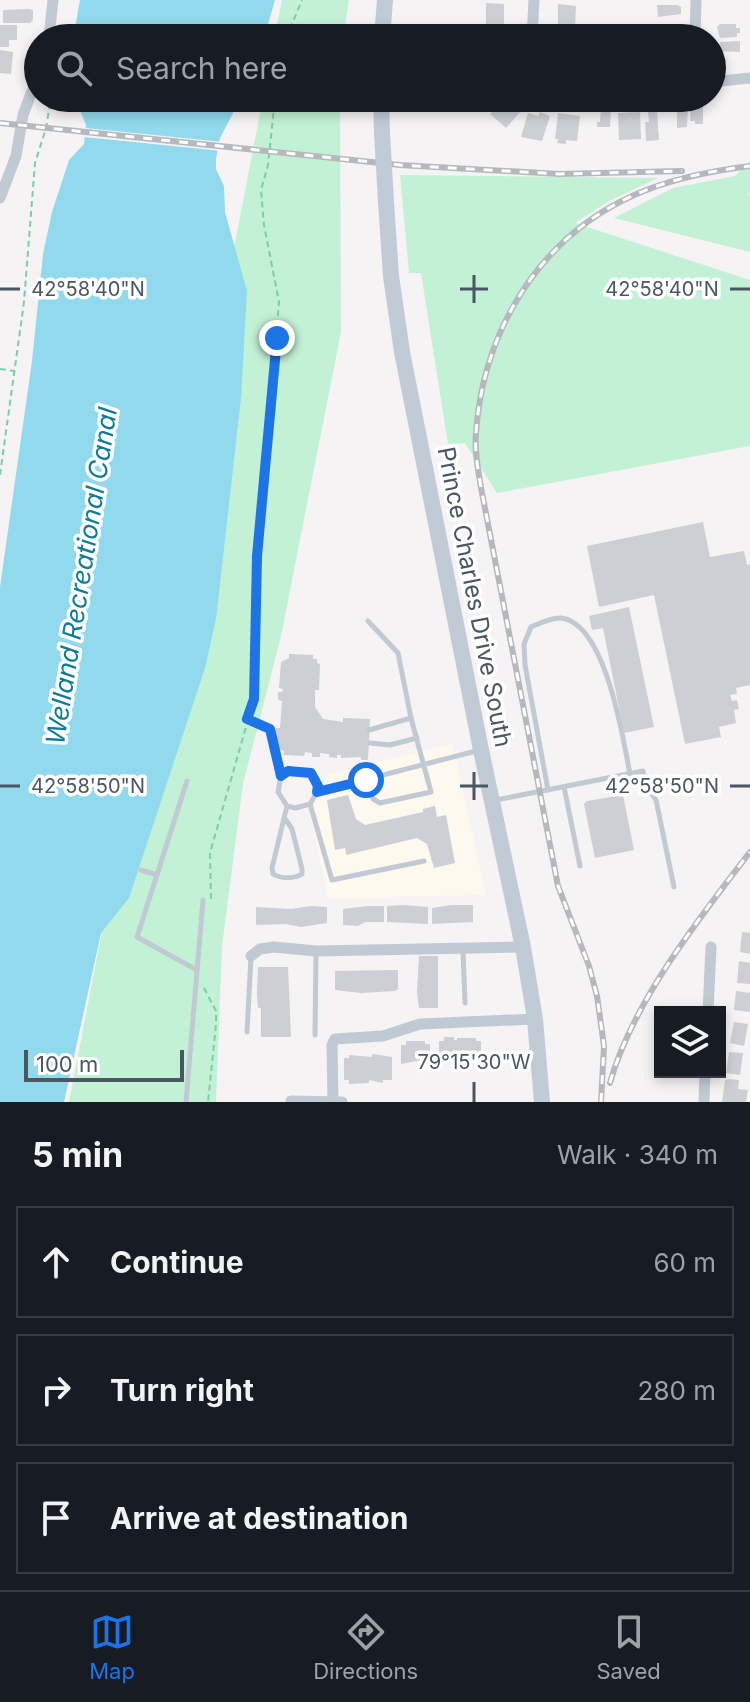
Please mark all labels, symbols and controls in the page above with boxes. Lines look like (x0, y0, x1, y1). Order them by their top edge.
search box (24, 24, 726, 112)
icon: search (52, 46, 96, 90)
text: Search here (116, 50, 288, 86)
text: 42°58'40"N (31, 277, 145, 301)
text: 42°58'40"N (605, 277, 719, 301)
route end (259, 320, 295, 356)
water label: Welland Recreational Canal (39, 405, 123, 747)
street label: Prince Charles Drive South (432, 444, 518, 750)
route start (348, 762, 384, 798)
text: 42°58'50"N (31, 774, 145, 798)
text: 42°58'50"N (605, 774, 719, 798)
map controls (654, 1006, 726, 1078)
button: layers (654, 1006, 726, 1078)
scale bar (24, 1046, 184, 1082)
text: 79°15'30"W (418, 1050, 531, 1074)
text: 100 m (36, 1051, 98, 1077)
text: 5 min (32, 1134, 123, 1175)
text: Walk · 340 m (557, 1139, 718, 1170)
icon: ahead (34, 1240, 78, 1284)
text: Continue (110, 1244, 244, 1280)
text: 60 m (653, 1247, 716, 1278)
icon: right (34, 1368, 78, 1412)
text: Turn right (110, 1372, 254, 1408)
text: 280 m (638, 1375, 716, 1406)
icon: arrive (34, 1496, 78, 1540)
text: Arrive at destination (110, 1500, 408, 1536)
tab: Map (89, 1610, 135, 1684)
tab: Directions (313, 1610, 418, 1684)
tab: Saved (596, 1610, 661, 1684)

